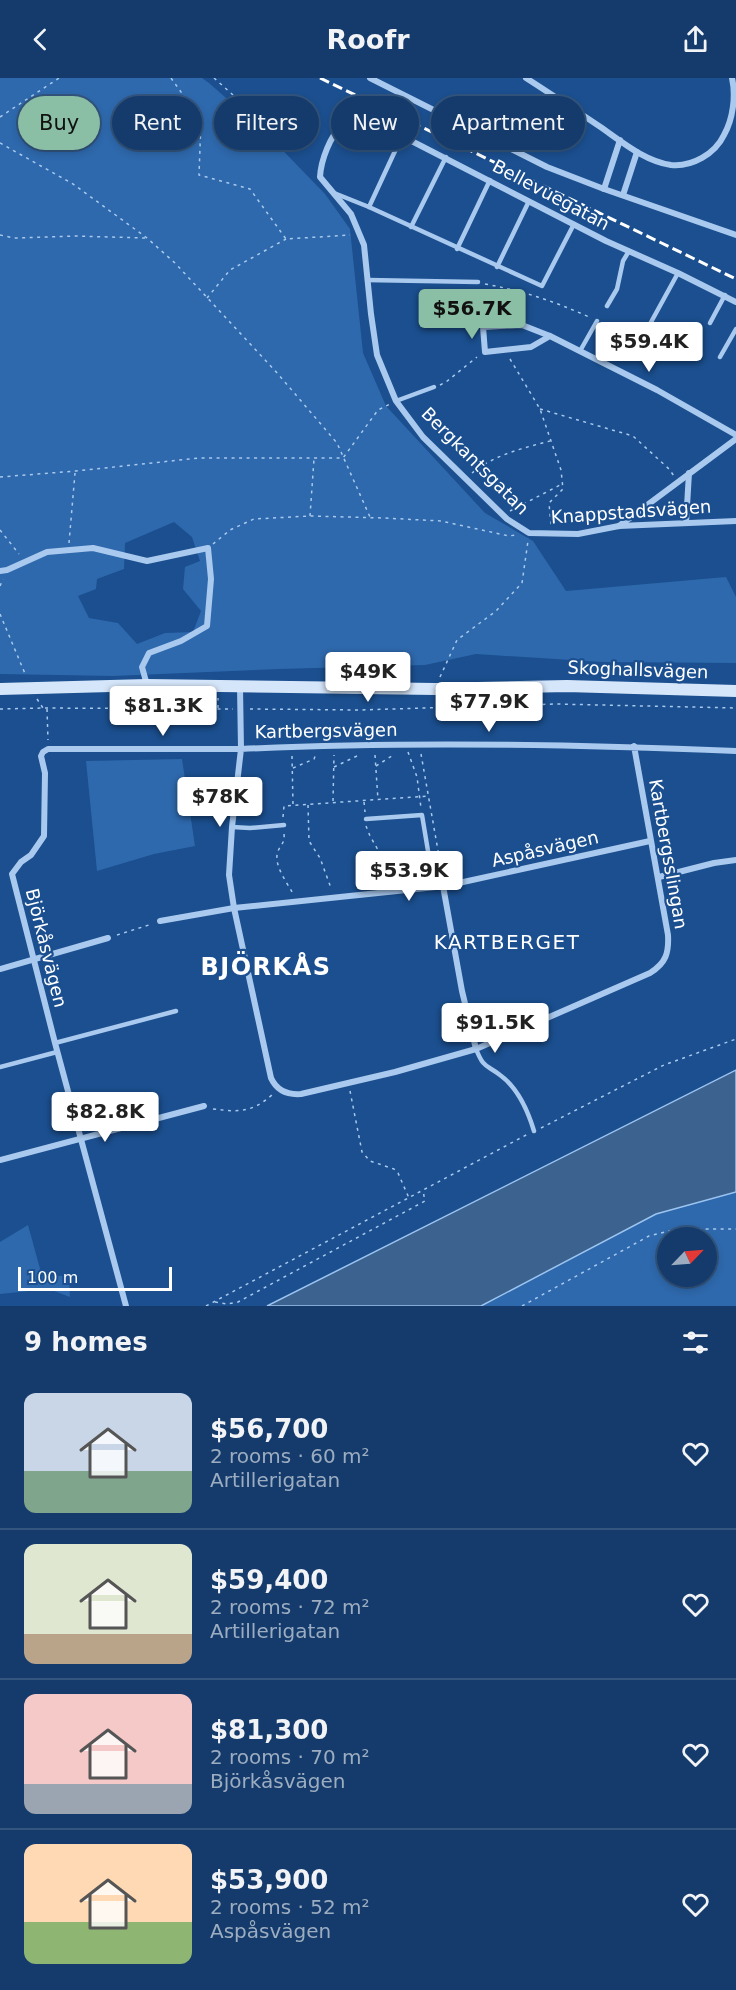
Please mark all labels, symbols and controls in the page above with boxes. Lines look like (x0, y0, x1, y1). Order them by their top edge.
icon: back (24, 23, 57, 56)
icon: share (679, 23, 712, 56)
text: Roofr (327, 24, 409, 55)
chip: Buy (18, 96, 100, 150)
chip: Rent (112, 96, 202, 150)
chip: Filters (214, 96, 319, 150)
chip: New (331, 96, 419, 150)
chip: Apartment (431, 96, 585, 150)
street label: Bellevuegatan (489, 155, 613, 234)
pin: $56.7K (423, 289, 521, 340)
text: $56.7K (433, 296, 511, 320)
pin: $59.4K (600, 322, 698, 373)
text: $59.4K (610, 329, 688, 353)
street label: Bergkantsgatan (417, 403, 533, 519)
street label: Knappstadsvägen (550, 495, 712, 528)
pin: $49K (332, 652, 404, 703)
street label: Skoghallsvägen (567, 657, 709, 682)
text: $49K (339, 659, 397, 683)
pin: $77.9K (440, 682, 538, 733)
pin: $81.3K (114, 686, 212, 737)
text: $77.9K (450, 689, 528, 713)
text: $81.3K (124, 693, 202, 717)
street label: Kartbergsvägen (254, 719, 398, 742)
pin: $78K (184, 777, 256, 828)
street label: Kartbergsslingan (645, 777, 692, 931)
text: $78K (191, 784, 249, 808)
street label: Aspåsvägen (489, 826, 600, 871)
pin: $53.9K (360, 851, 458, 902)
text: $53.9K (370, 858, 448, 882)
street label: Björkåsvägen (22, 886, 71, 1010)
district label: KARTBERGET (434, 930, 580, 954)
district label: BJÖRKÅS (200, 951, 332, 981)
pin: $91.5K (446, 1003, 544, 1054)
text: $91.5K (456, 1010, 534, 1034)
pin: $82.8K (56, 1092, 154, 1143)
text: $82.8K (66, 1099, 144, 1123)
north arrow (657, 1227, 717, 1287)
map controls (657, 1227, 717, 1287)
scale bar (18, 1264, 172, 1292)
text: 100 m (27, 1268, 78, 1287)
icon: filters (679, 1326, 712, 1359)
text: 9 homes (24, 1327, 148, 1357)
text: $56,700 (210, 1414, 328, 1444)
icon: home (72, 1417, 144, 1489)
icon: heart (679, 1437, 712, 1470)
text: 2 rooms · 60 m² (210, 1444, 370, 1468)
text: Artillerigatan (210, 1468, 340, 1492)
text: $59,400 (210, 1565, 328, 1595)
icon: home (72, 1568, 144, 1640)
icon: heart (679, 1588, 712, 1621)
text: 2 rooms · 72 m² (210, 1595, 370, 1619)
text: Artillerigatan (210, 1619, 340, 1643)
text: $81,300 (210, 1715, 328, 1745)
icon: home (72, 1718, 144, 1790)
icon: heart (679, 1738, 712, 1771)
text: 2 rooms · 70 m² (210, 1745, 370, 1769)
text: Björkåsvägen (210, 1769, 345, 1793)
text: $53,900 (210, 1865, 328, 1895)
icon: home (72, 1868, 144, 1940)
icon: heart (679, 1888, 712, 1921)
text: 2 rooms · 52 m² (210, 1895, 370, 1919)
text: Aspåsvägen (210, 1919, 331, 1943)

